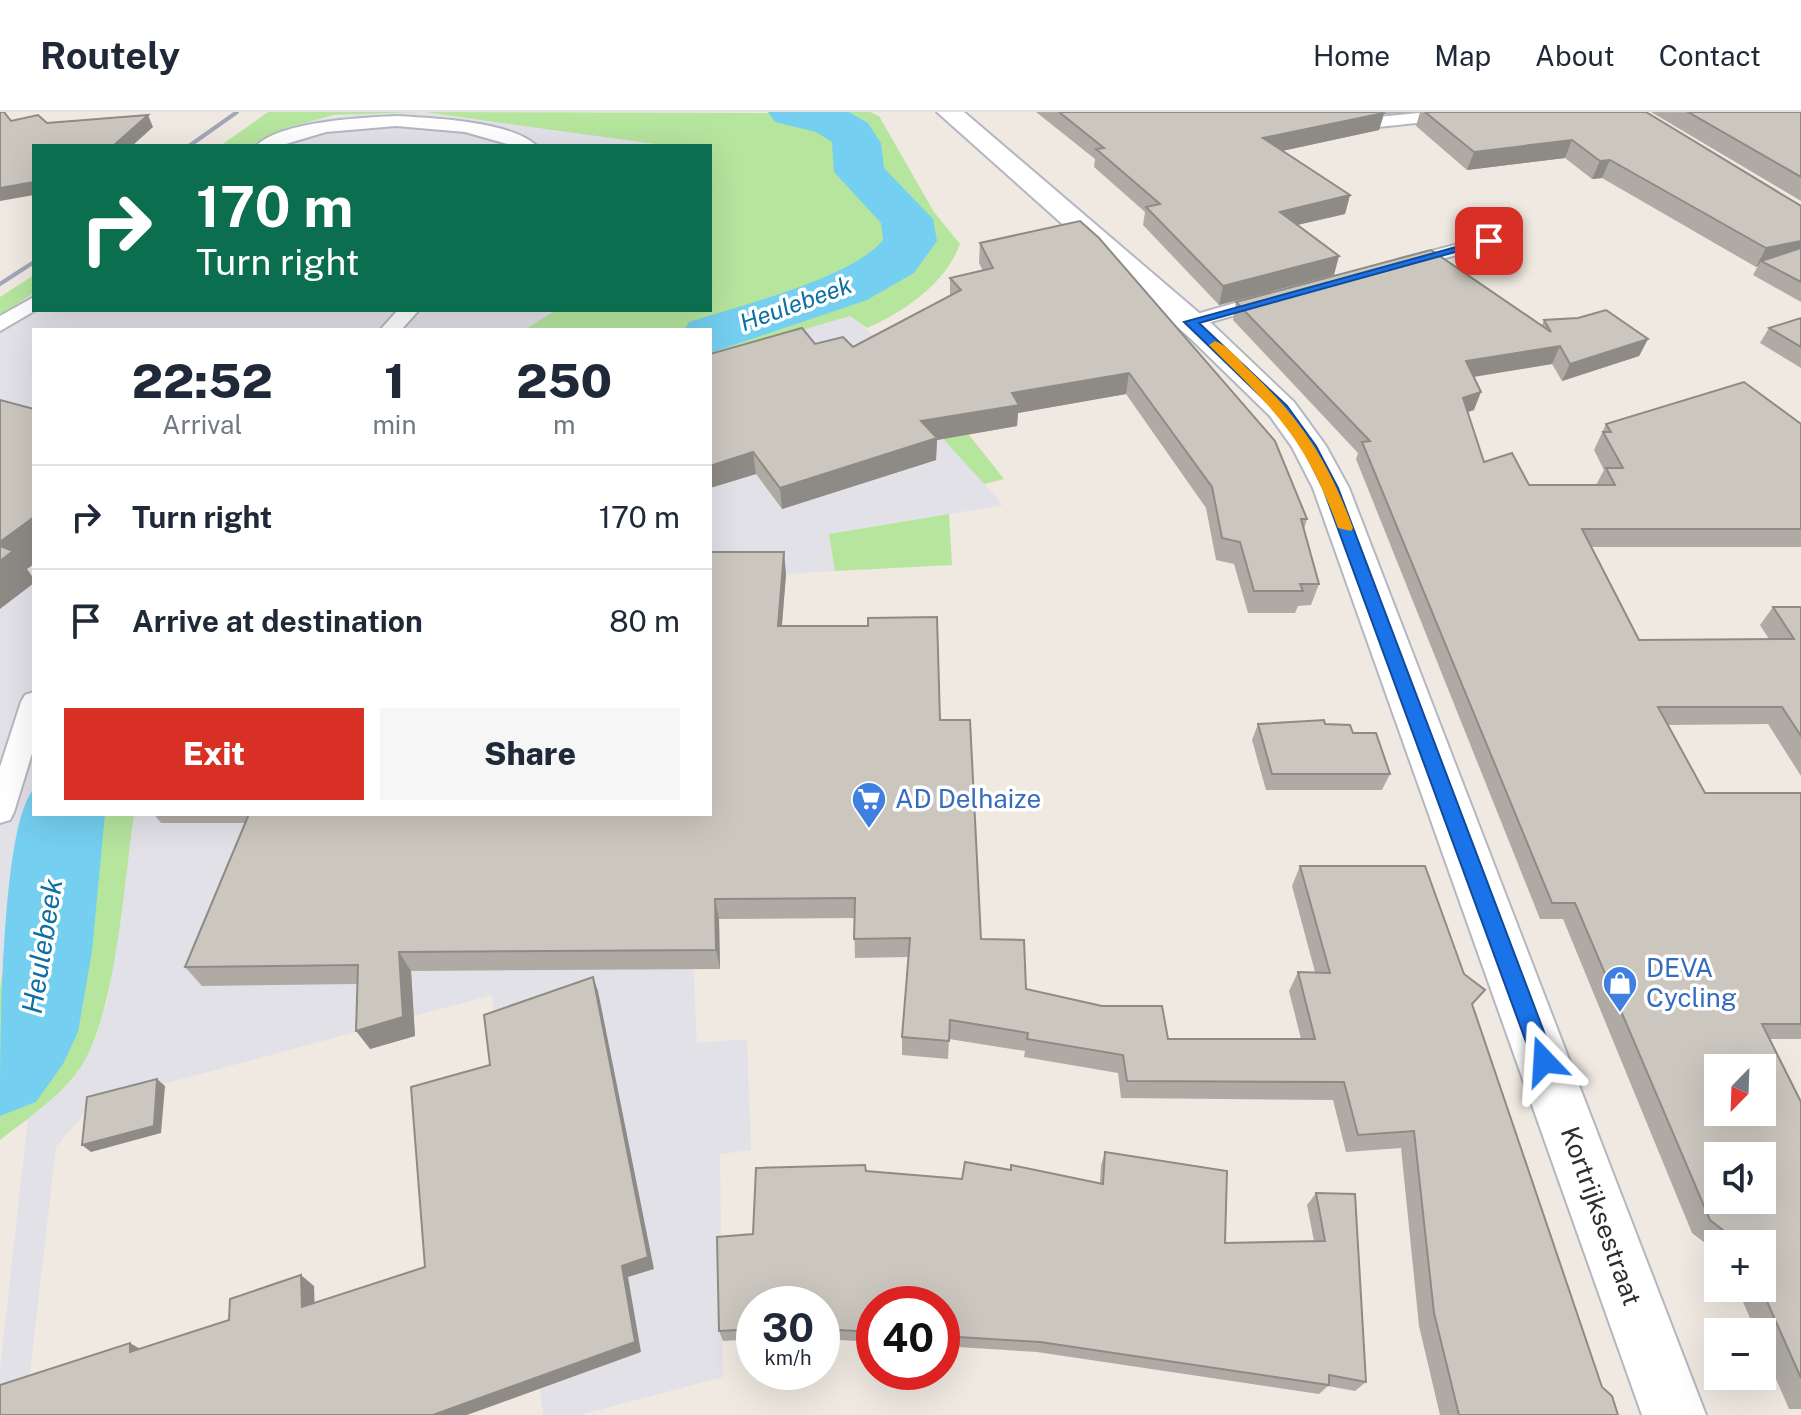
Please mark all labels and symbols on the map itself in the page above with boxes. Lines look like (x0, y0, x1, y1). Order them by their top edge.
pin (1455, 207, 1523, 275)
water label: Heulebeek (736, 270, 855, 336)
supermarket icon: AD Delhaize (850, 780, 888, 830)
place label: AD Delhaize (895, 783, 1041, 814)
water label: Heulebeek (15, 876, 68, 1016)
place label: DEVA Cycling (1646, 952, 1737, 1013)
shop icon: DEVA Cycling (1601, 964, 1639, 1014)
position arrow (1502, 1019, 1586, 1103)
north arrow (1704, 1054, 1776, 1126)
street label: Kortrijksestraat (1555, 1122, 1648, 1310)
speed limit sign: 40 (856, 1286, 960, 1390)

